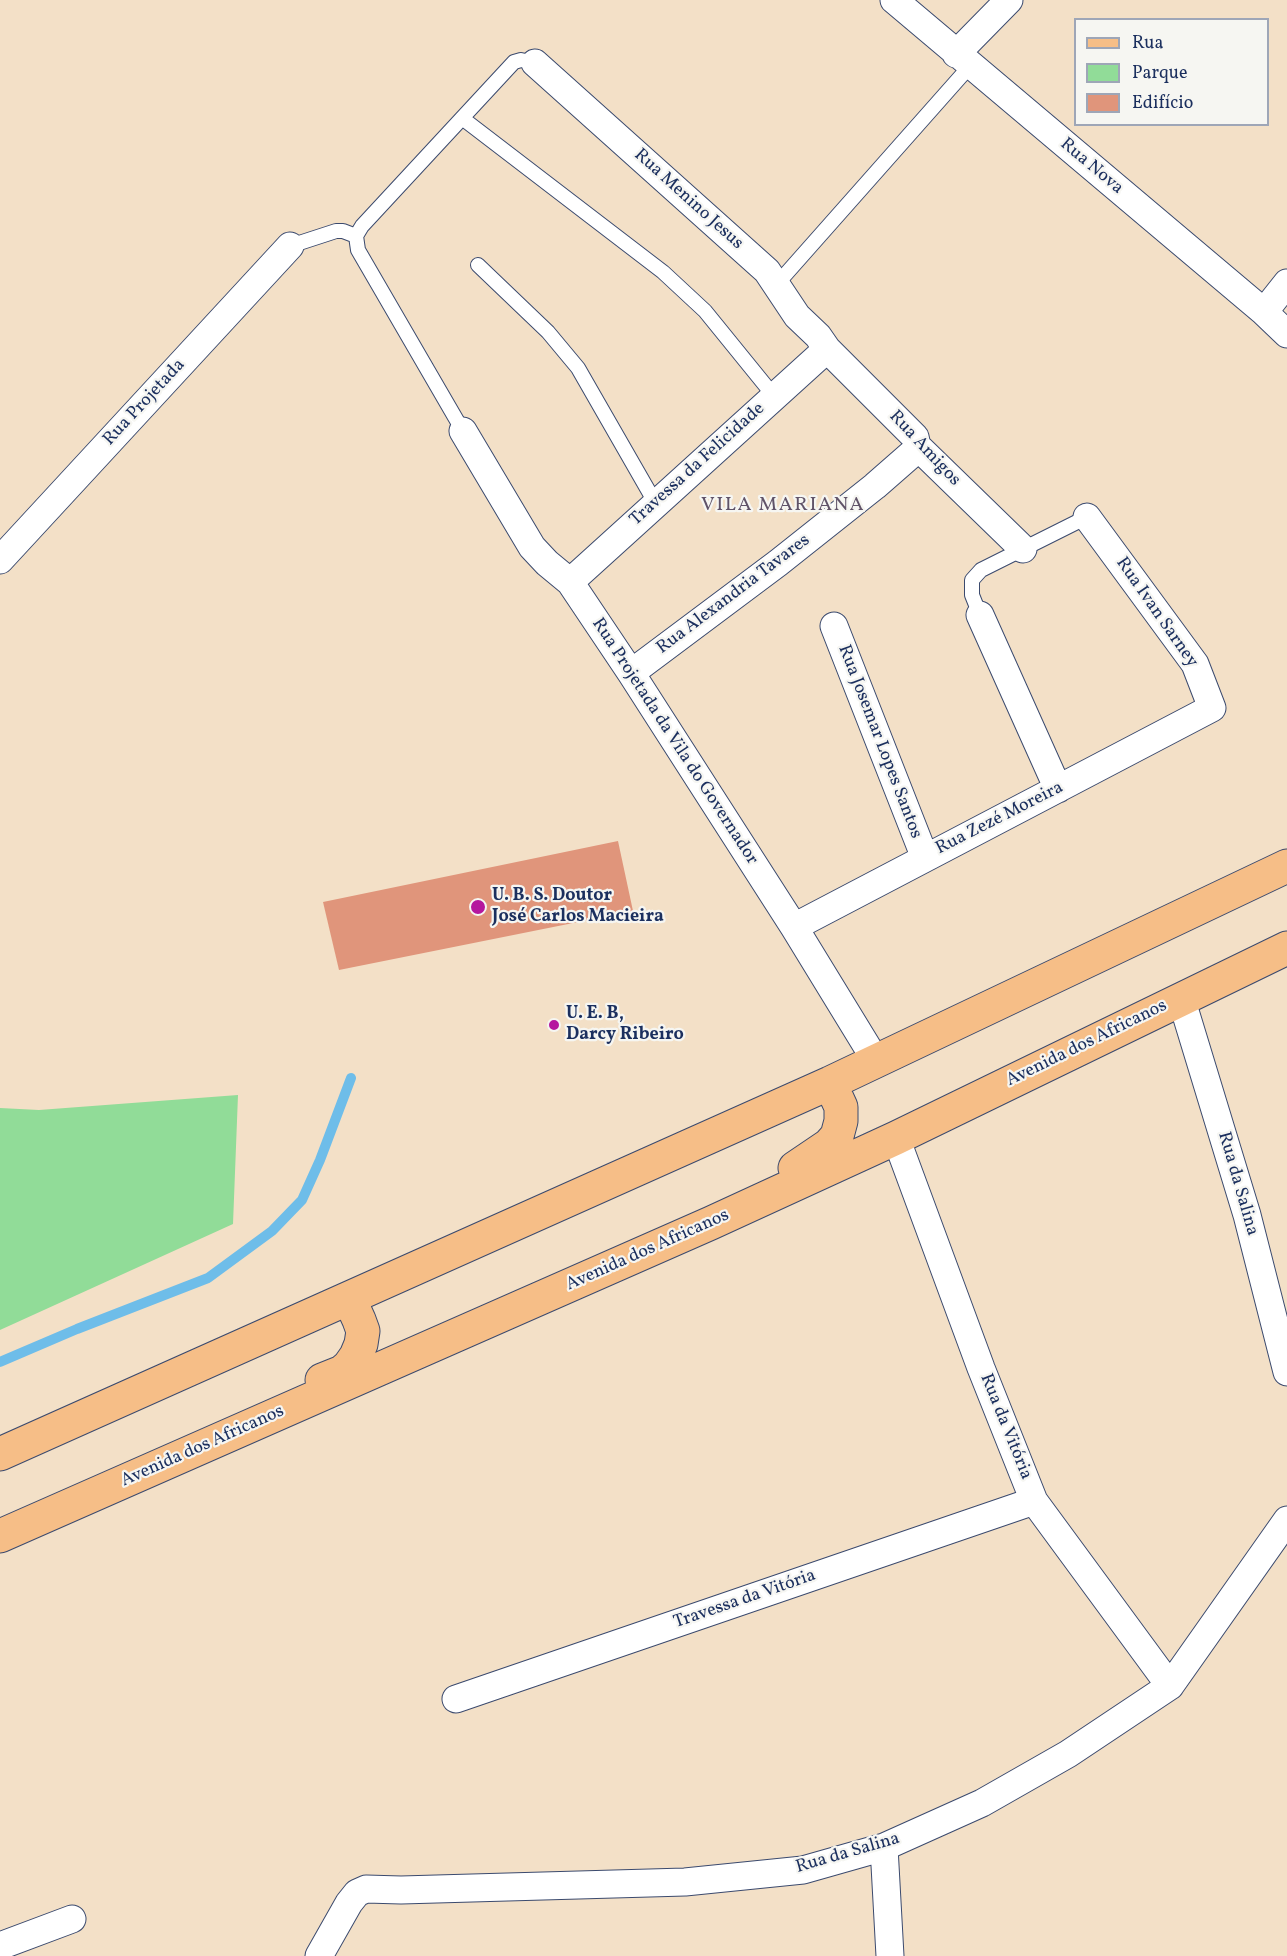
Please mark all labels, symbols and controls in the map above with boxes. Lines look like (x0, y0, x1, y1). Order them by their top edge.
legend (1074, 18, 1269, 126)
text: Rua (1132, 31, 1163, 56)
text: Parque (1132, 61, 1187, 86)
text: Edifício (1132, 91, 1193, 116)
street label: Rua Nova (1055, 134, 1127, 200)
street label: Rua Menino Jesus (629, 145, 747, 255)
street label: Rua Projetada (99, 355, 191, 451)
street label: Travessa da Felicidade (626, 399, 770, 531)
street label: Rua Amigos (884, 407, 964, 491)
district label: VILA MARIANA (701, 494, 865, 518)
street label: Rua Alexandria Tavares (653, 530, 815, 660)
street label: Rua Ivan Sarney (1110, 554, 1202, 672)
street label: Rua Projetada da Vila do Governador (586, 615, 762, 869)
street label: Rua Josemar Lopes Santos (832, 642, 926, 842)
street label: Rua Zezé Moreira (933, 778, 1067, 860)
place label: U. B. S. Doutor José Carlos Macieira (492, 886, 664, 928)
marker: U. B. S. Doutor José Carlos Macieira (469, 898, 487, 916)
street label: Avenida dos Africanos (1003, 996, 1171, 1092)
place label: U. E. B, Darcy Ribeiro (566, 1004, 684, 1046)
marker: U. E. B, Darcy Ribeiro (547, 1018, 561, 1032)
street label: Rua da Salina (1212, 1130, 1262, 1238)
street label: Avenida dos Africanos (563, 1205, 733, 1297)
street label: Rua da Vitória (974, 1371, 1036, 1483)
street label: Avenida dos Africanos (118, 1401, 288, 1493)
street label: Travessa da Vitória (671, 1566, 819, 1634)
street label: Rua da Salina (794, 1829, 902, 1879)

